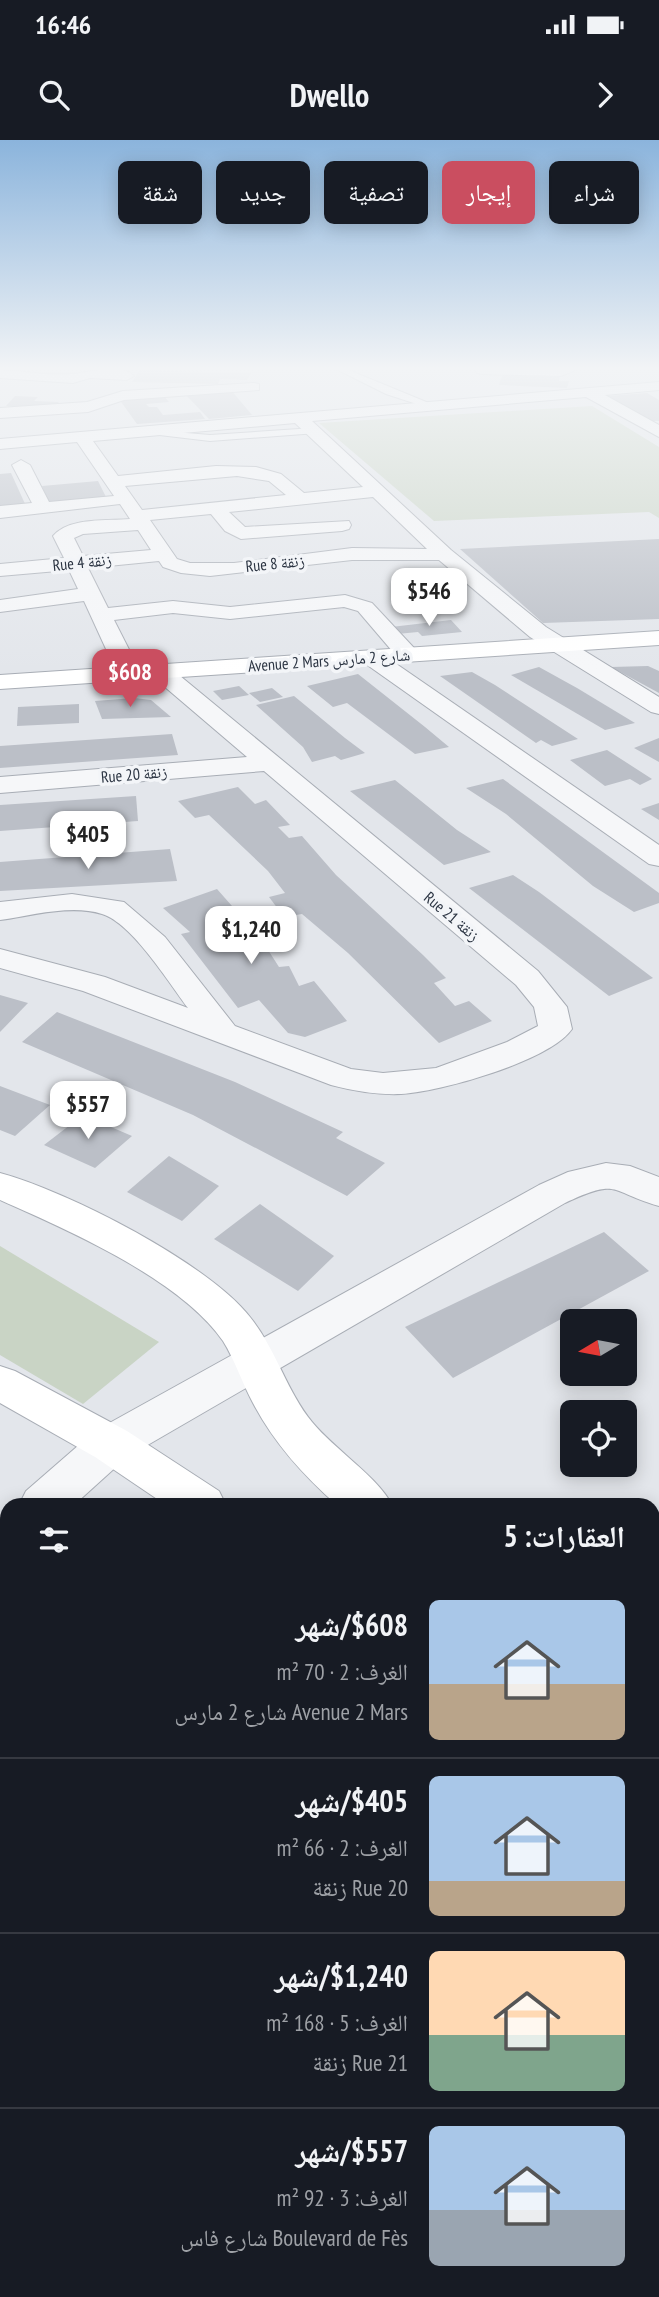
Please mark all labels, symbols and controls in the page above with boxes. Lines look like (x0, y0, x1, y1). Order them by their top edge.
text: 16:46 (35, 8, 91, 41)
text: Dwello (290, 74, 369, 116)
icon: search (35, 76, 73, 114)
icon: forward (586, 76, 624, 114)
chip: شقة (118, 161, 202, 224)
chip: جديد (216, 161, 310, 224)
chip: تصفية (324, 161, 428, 224)
chip: إيجار (442, 161, 535, 224)
chip: شراء (549, 161, 639, 224)
street label: Rue 4 زنقة (51, 549, 113, 575)
street label: Rue 8 زنقة (244, 550, 306, 576)
pin: $546 (388, 568, 470, 628)
text: $546 (407, 576, 451, 605)
street label: Avenue 2 Mars شارع 2 مارس (247, 644, 411, 677)
pin: $608 (89, 650, 171, 709)
text: $608 (108, 657, 152, 686)
street label: Rue 20 زنقة (100, 761, 168, 787)
pin: $405 (47, 812, 129, 871)
text: $405 (66, 819, 110, 848)
street label: Rue 21 زنقة (420, 887, 484, 945)
pin: $1,240 (194, 906, 308, 966)
text: $1,240 (221, 914, 281, 943)
pin: $557 (47, 1082, 129, 1141)
text: $557 (66, 1089, 110, 1118)
north arrow (560, 1309, 637, 1386)
map controls (560, 1309, 637, 1477)
button: locate (560, 1400, 637, 1477)
text: العقارات: 5 (503, 1516, 625, 1555)
icon: filters (35, 1521, 73, 1559)
text: $608/شهر (295, 1605, 408, 1644)
icon: home (485, 1628, 569, 1712)
text: الغرف: 2 · 70 m² (277, 1657, 408, 1686)
text: Avenue 2 Mars شارع 2 مارس (175, 1697, 408, 1726)
text: $405/شهر (295, 1781, 408, 1820)
icon: home (485, 1804, 569, 1888)
text: الغرف: 2 · 66 m² (277, 1833, 408, 1862)
text: Rue 20 زنقة (313, 1873, 408, 1902)
text: $1,240/شهر (275, 1956, 408, 1995)
icon: home (485, 1979, 569, 2063)
text: الغرف: 5 · 168 m² (266, 2008, 408, 2037)
text: Rue 21 زنقة (313, 2048, 408, 2077)
text: $557/شهر (295, 2131, 408, 2170)
icon: home (485, 2154, 569, 2238)
text: الغرف: 3 · 92 m² (277, 2183, 408, 2212)
text: Boulevard de Fès شارع فاس (180, 2223, 408, 2252)

